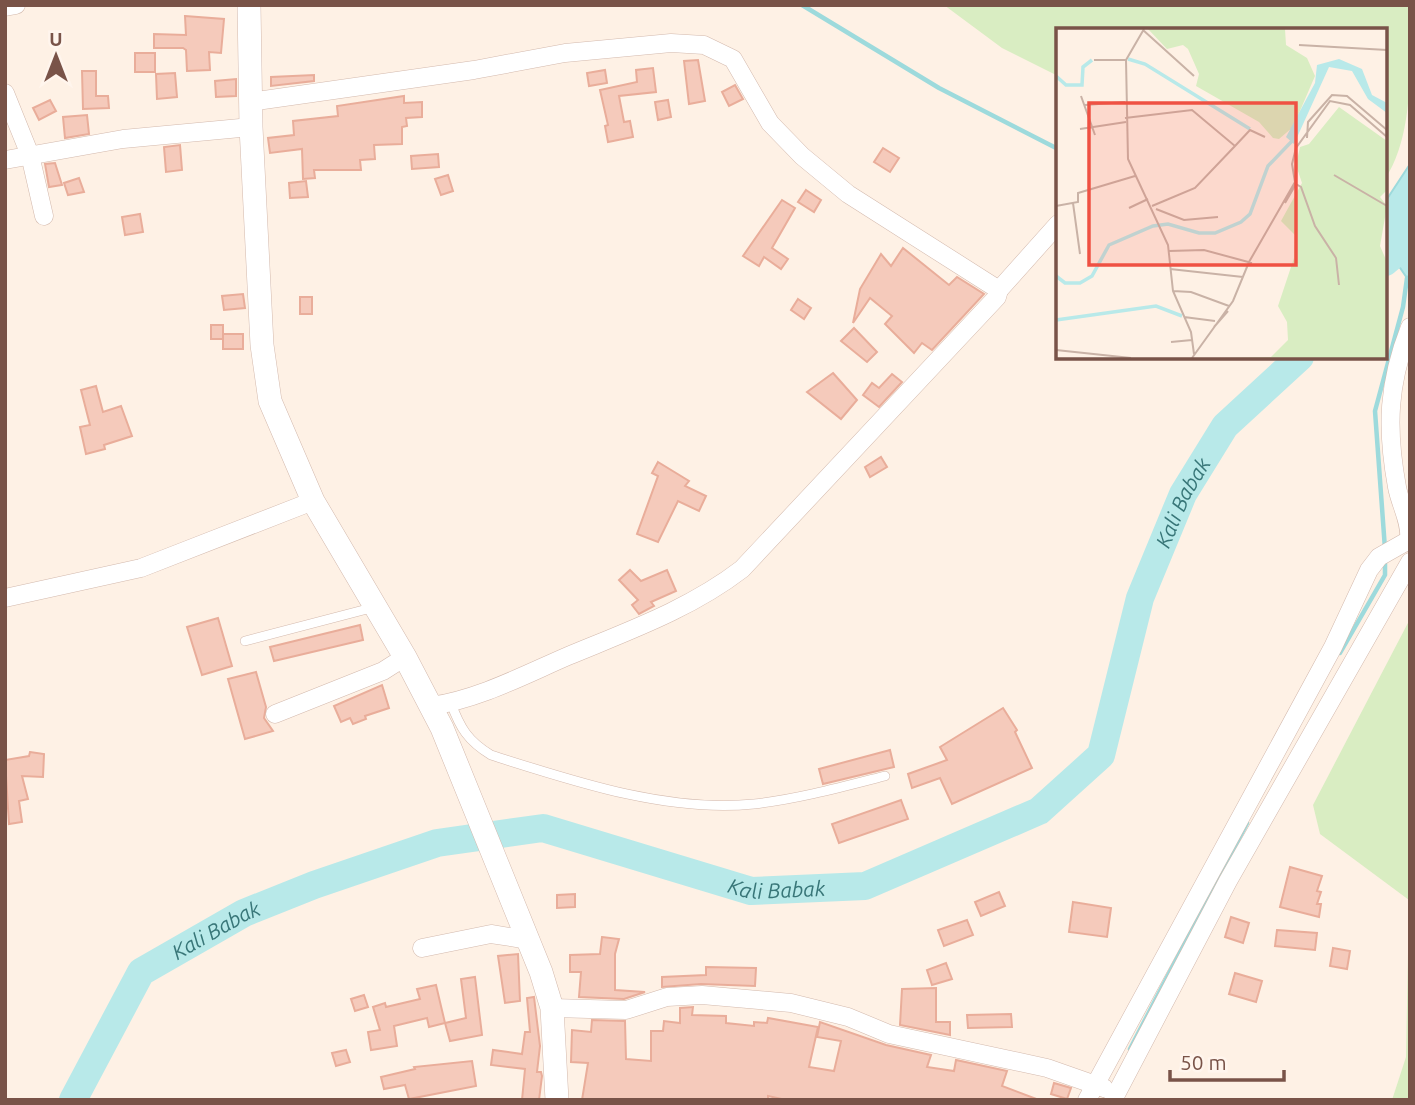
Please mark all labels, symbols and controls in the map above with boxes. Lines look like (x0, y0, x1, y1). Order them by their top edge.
north arrow (21, 21, 91, 91)
text: U (49, 28, 63, 50)
inset map (1056, 28, 1387, 359)
water label: Kali Babak (1150, 453, 1215, 551)
water label: Kali Babak (725, 873, 826, 903)
water label: Kali Babak (167, 896, 264, 964)
scale bar (1170, 1038, 1284, 1082)
text: 50 m (1180, 1050, 1227, 1074)

